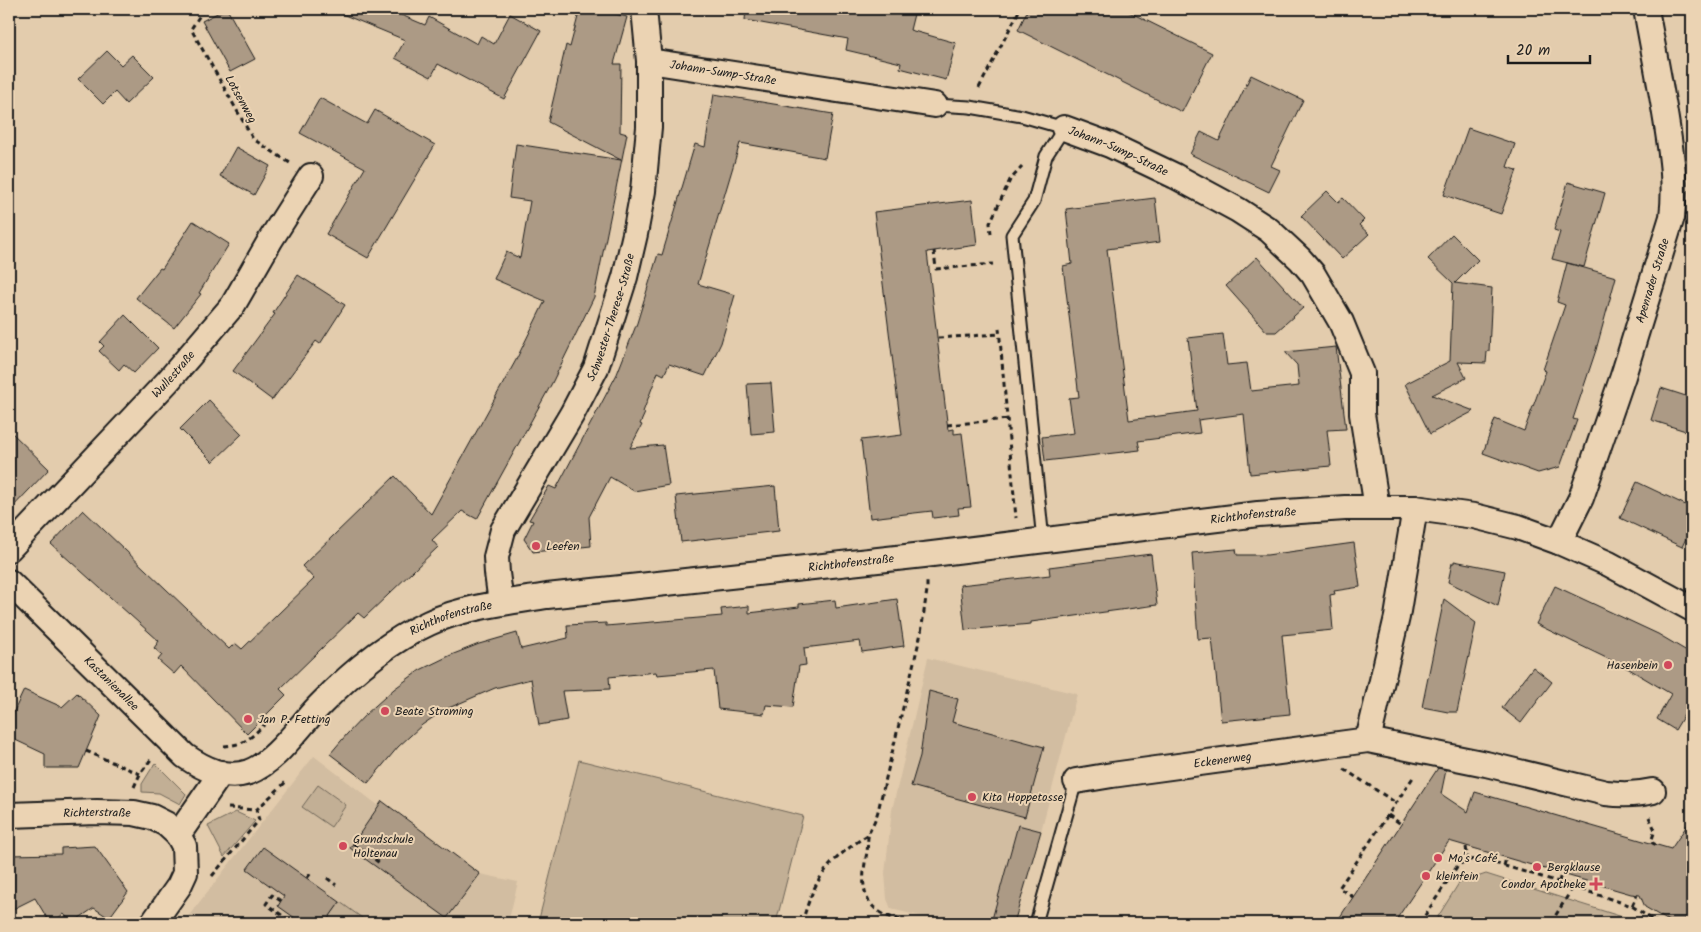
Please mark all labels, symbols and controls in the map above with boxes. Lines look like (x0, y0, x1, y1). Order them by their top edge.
scale bar (1508, 32, 1591, 64)
text: 20 m (1516, 39, 1550, 63)
street label: Johann-Sump-Straße (668, 55, 778, 91)
street label: Lotsenweg (219, 72, 262, 127)
street label: Johann-Sump-Straße (1065, 121, 1172, 182)
street label: Apenrader Straße (1631, 235, 1675, 326)
street label: Schwester-Therese-Straße (582, 251, 640, 385)
street label: Wullestraße (147, 346, 201, 403)
street label: Richthofenstraße (1209, 502, 1298, 530)
place label: Leefen (546, 537, 580, 556)
marker: Leefen (530, 540, 542, 552)
street label: Richthofenstraße (807, 549, 896, 578)
street label: Richthofenstraße (406, 596, 494, 641)
street label: Kastanienallee (79, 652, 144, 716)
place label: Hasenbein (1606, 656, 1658, 675)
marker: Hasenbein (1662, 659, 1674, 671)
place label: Beate Stroming (395, 702, 474, 721)
marker: Beate Stroming (379, 705, 391, 717)
place label: Jan P. Fetting (258, 710, 331, 729)
marker: Jan P. Fetting (242, 713, 254, 725)
street label: Eckenerweg (1192, 747, 1253, 774)
place label: Kita Hoppetosse (982, 788, 1064, 807)
marker: Kita Hoppetosse (966, 791, 978, 803)
street label: Richterstraße (63, 803, 132, 823)
place label: Grundschule Holtenau (353, 830, 414, 863)
marker: Grundschule Holtenau (337, 840, 349, 852)
place label: Mo's Café (1448, 849, 1498, 868)
marker: Mo's Café (1432, 852, 1444, 864)
place label: Bergklause (1547, 858, 1601, 877)
marker: Bergklause (1531, 861, 1543, 873)
place label: kleinfein (1436, 867, 1478, 886)
marker: kleinfein (1420, 870, 1432, 882)
place label: Condor Apotheke (1501, 875, 1587, 894)
marker: Condor Apotheke (1590, 878, 1602, 890)

